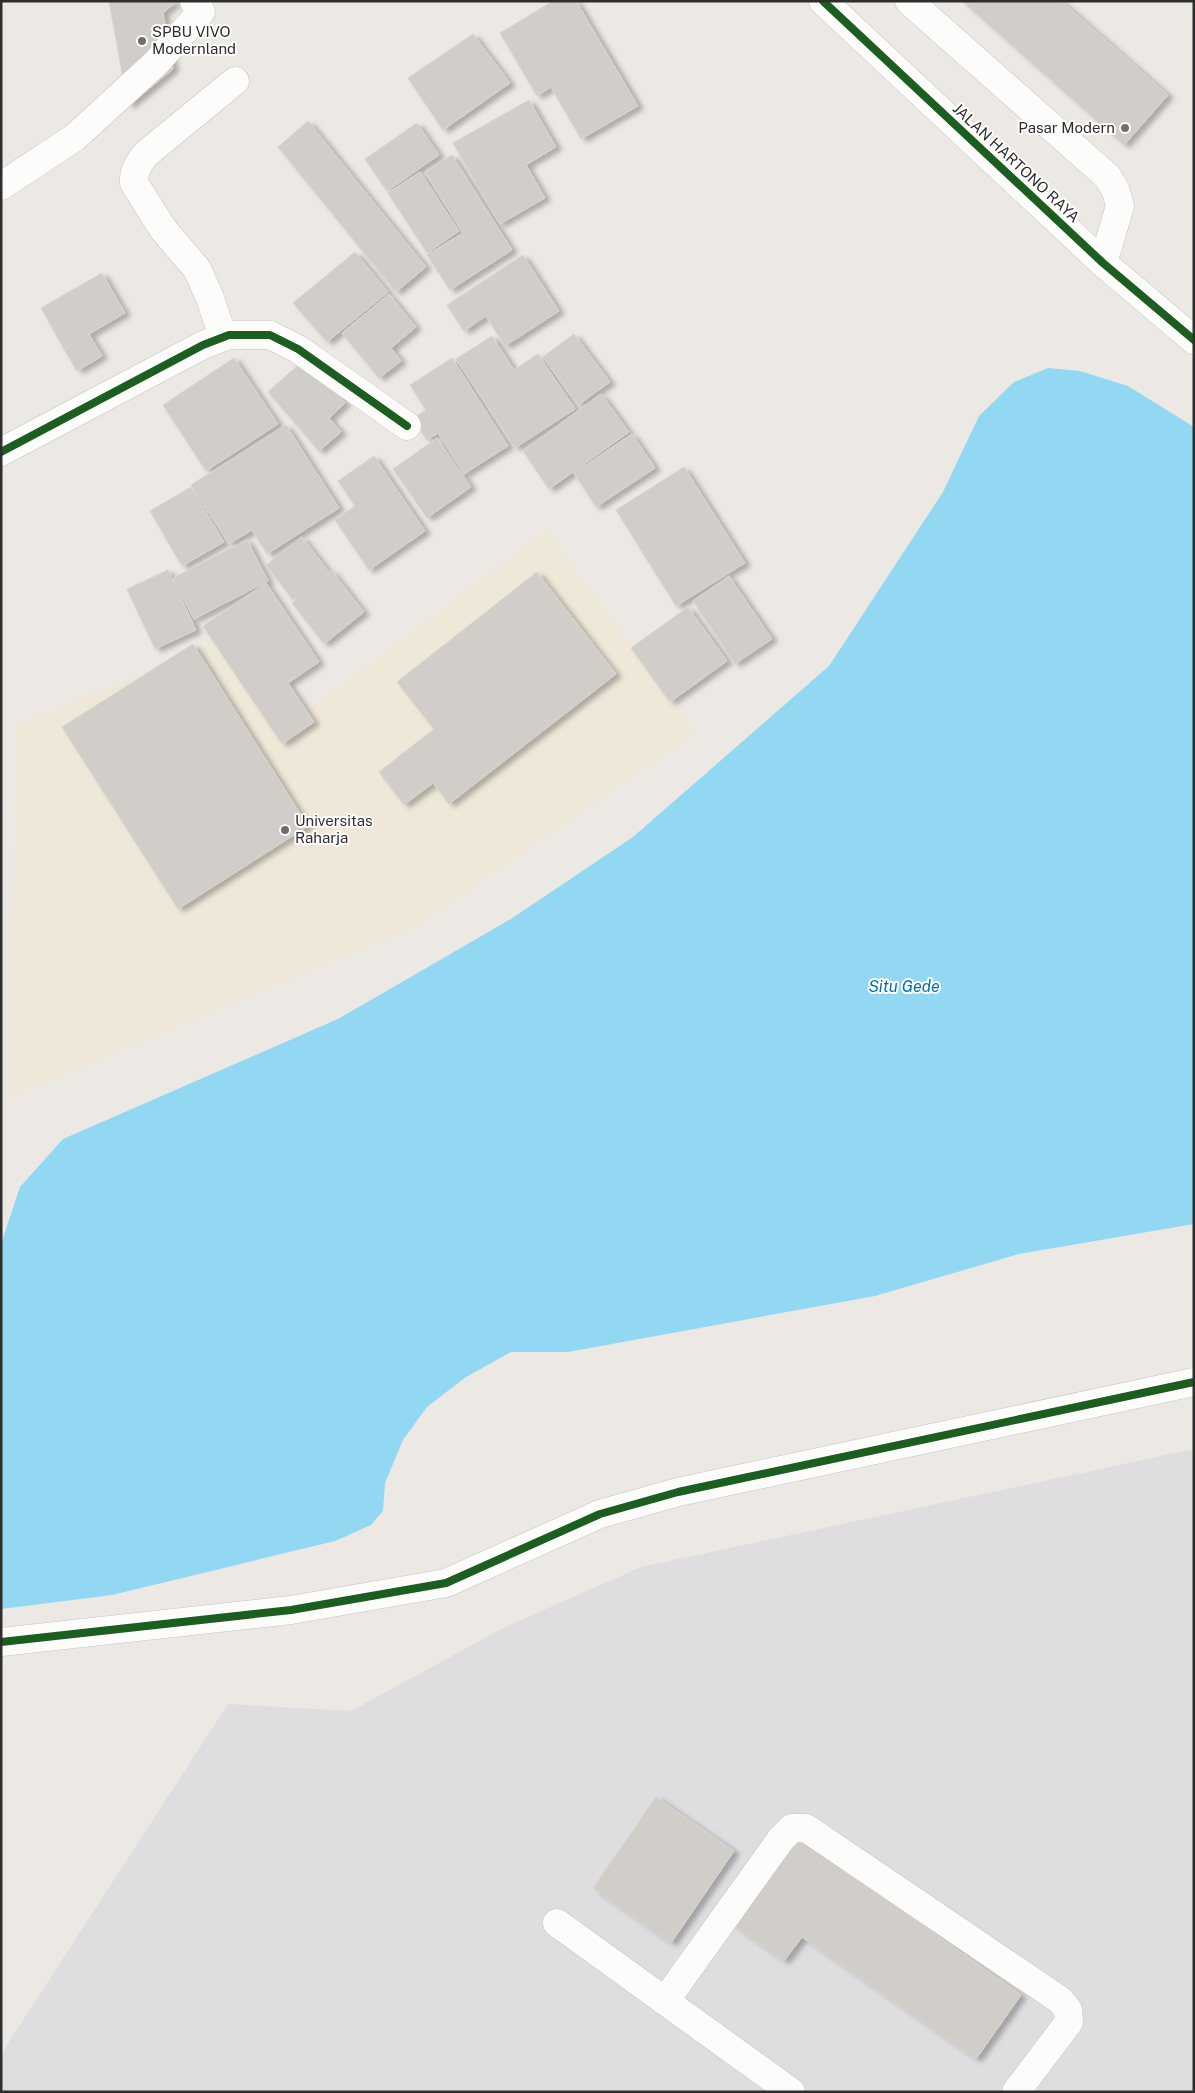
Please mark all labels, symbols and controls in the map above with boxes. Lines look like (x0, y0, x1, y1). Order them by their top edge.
place label: SPBU VIVO Modernland (152, 23, 236, 57)
marker: SPBU VIVO Modernland (136, 35, 148, 47)
street label: JALAN HARTONO RAYA (950, 100, 1083, 226)
place label: Pasar Modern (1018, 119, 1115, 136)
marker: Pasar Modern (1119, 122, 1131, 134)
place label: Universitas Raharja (295, 812, 373, 846)
marker: Universitas Raharja (279, 824, 291, 836)
water label: Situ Gede (868, 977, 940, 996)

